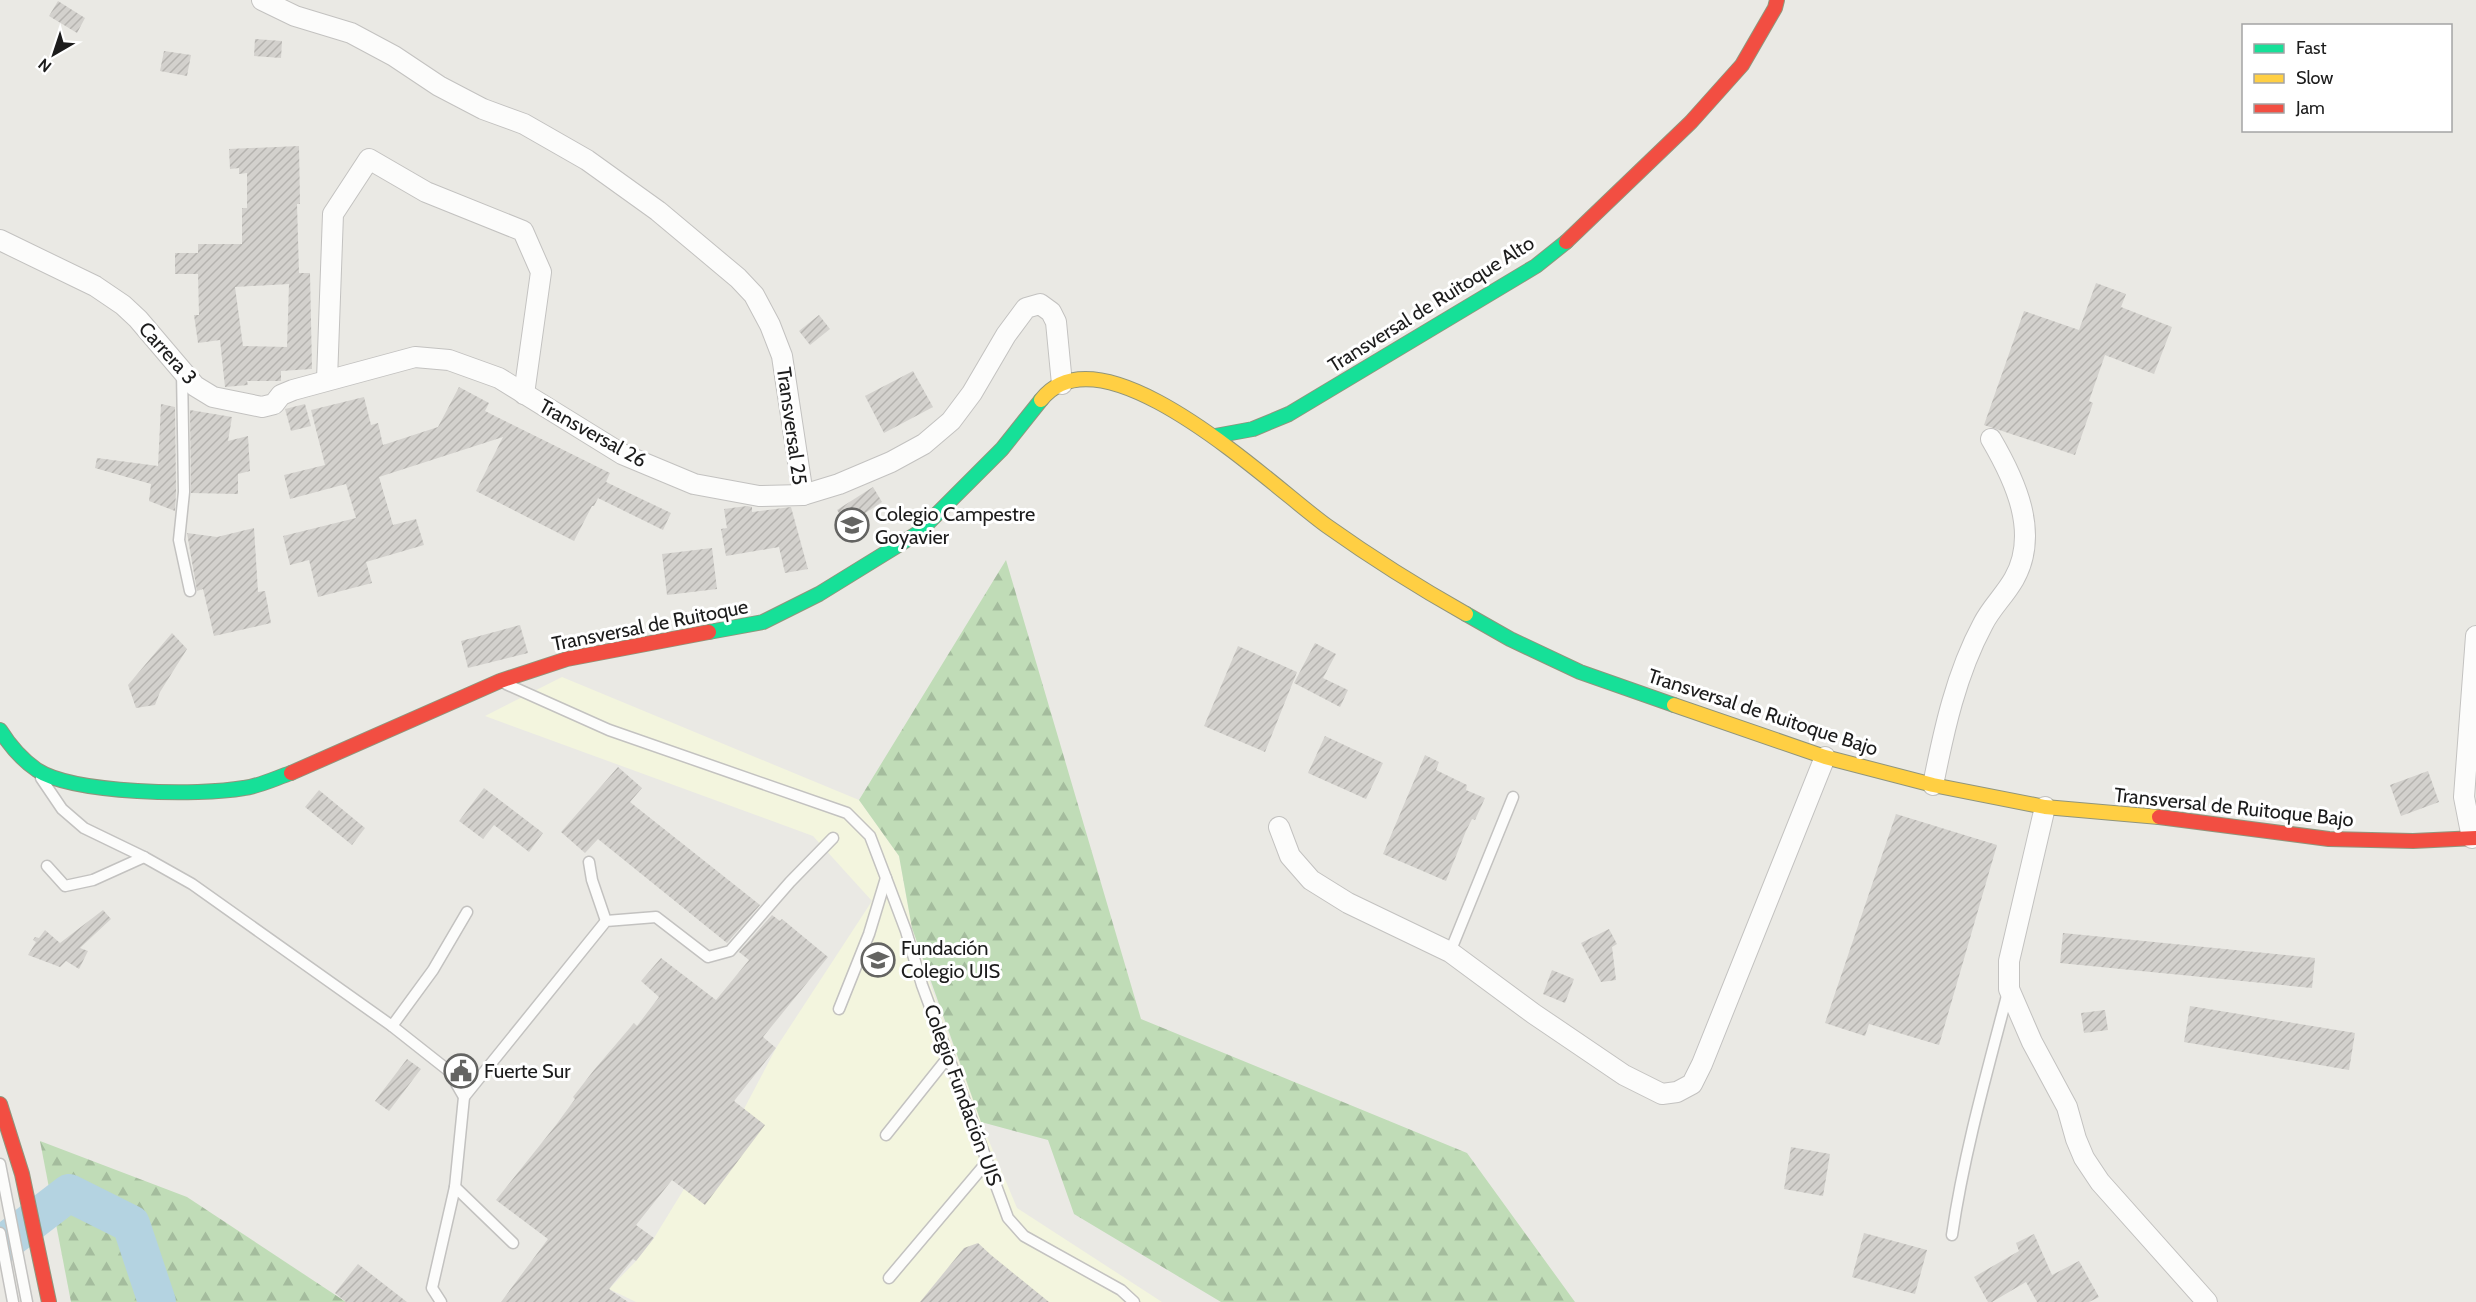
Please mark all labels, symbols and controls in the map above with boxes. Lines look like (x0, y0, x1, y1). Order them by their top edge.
north arrow (24, 24, 84, 84)
legend (2242, 24, 2452, 132)
text: Fast (2296, 37, 2327, 59)
text: N (35, 54, 55, 76)
text: Slow (2296, 67, 2333, 89)
text: Jam (2295, 97, 2325, 119)
street label: Transversal de Ruitoque Alto (1324, 231, 1538, 377)
street label: Carrera 3 (134, 317, 202, 389)
street label: Transversal 25 (772, 366, 812, 486)
street label: Transversal 26 (535, 394, 651, 472)
place label: Colegio Campestre Goyavier (875, 502, 1035, 549)
school or university icon: Colegio Campestre Goyavier (834, 507, 870, 543)
street label: Transversal de Ruitoque (550, 594, 750, 656)
street label: Transversal de Ruitoque Bajo (1645, 663, 1881, 761)
street label: Transversal de Ruitoque Bajo (2113, 782, 2355, 832)
place label: Fundación Colegio UIS (901, 936, 1001, 983)
school or university icon: Fundación Colegio UIS (860, 942, 896, 978)
street label: Colegio Fundación UIS (919, 1001, 1007, 1189)
public building icon: Fuerte Sur (443, 1053, 479, 1089)
place label: Fuerte Sur (484, 1059, 571, 1083)

